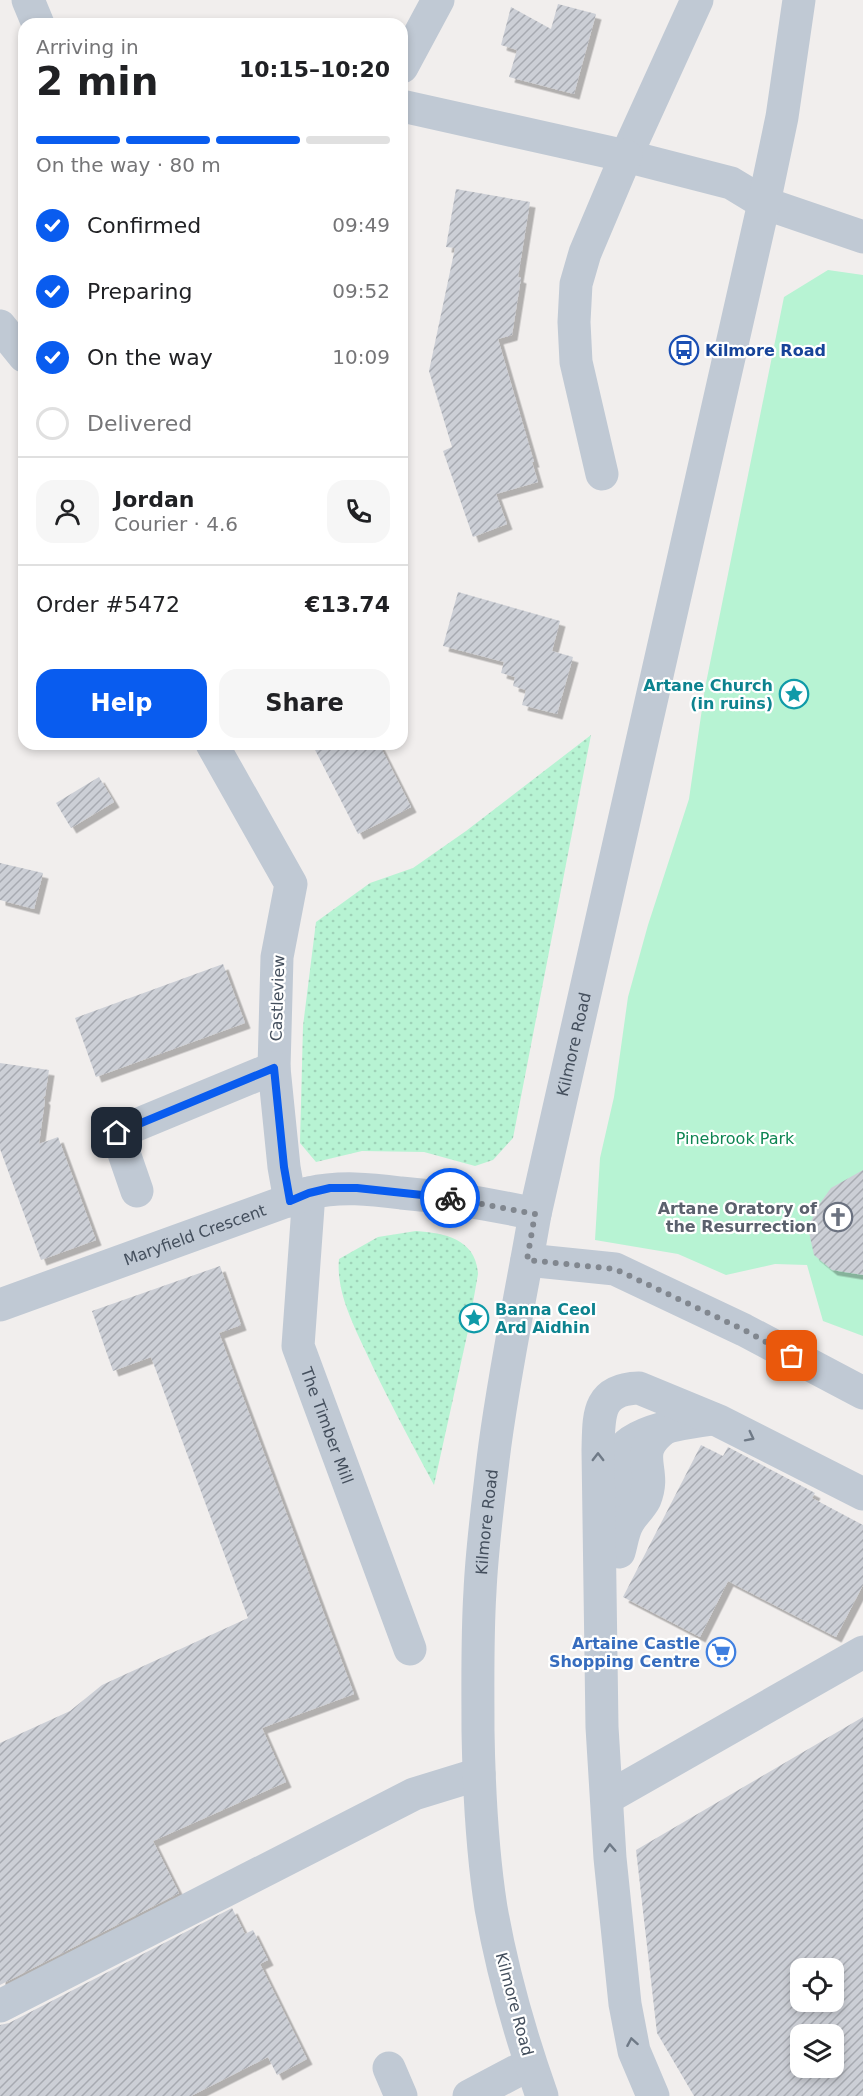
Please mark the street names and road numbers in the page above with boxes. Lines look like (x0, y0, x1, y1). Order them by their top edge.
street label: Castleview (266, 954, 289, 1042)
street label: Kilmore Road (553, 990, 595, 1098)
street label: Maryfield Crescent (121, 1200, 269, 1269)
street label: The Timber Mill (296, 1364, 357, 1487)
street label: Kilmore Road (472, 1468, 502, 1575)
street label: Kilmore Road (492, 1950, 537, 2058)

